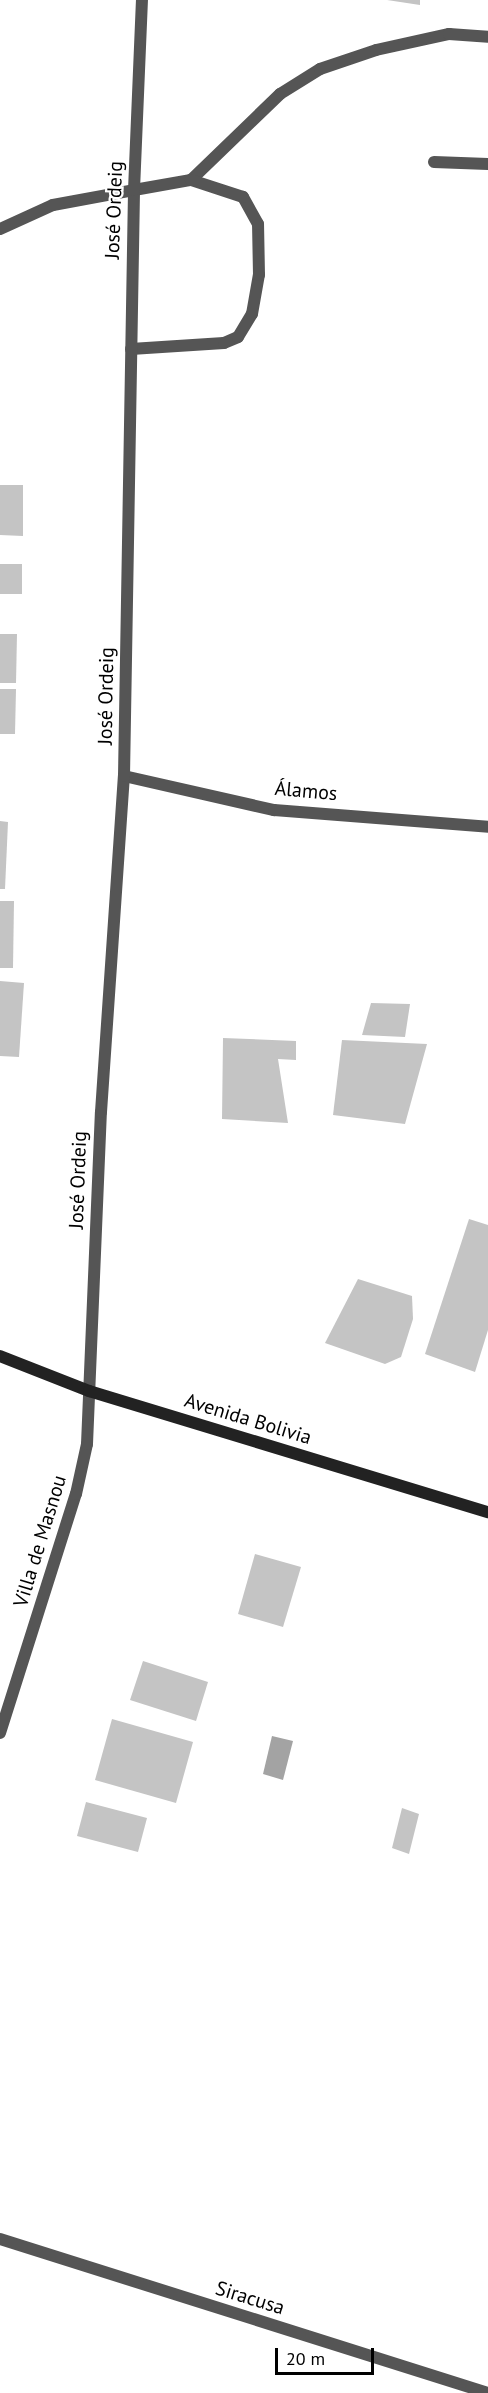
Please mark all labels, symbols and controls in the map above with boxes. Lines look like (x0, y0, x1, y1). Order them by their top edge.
street label: José Ordeig (100, 161, 128, 259)
street label: José Ordeig (93, 647, 119, 745)
street label: Álamos (274, 776, 338, 806)
street label: José Ordeig (64, 1131, 92, 1229)
street label: Avenida Bolivia (182, 1388, 314, 1450)
street label: Villa de Masnou (9, 1472, 71, 1610)
street label: Siracusa (213, 2276, 287, 2320)
scale bar (278, 2336, 377, 2374)
text: 20 m (286, 2347, 325, 2370)

